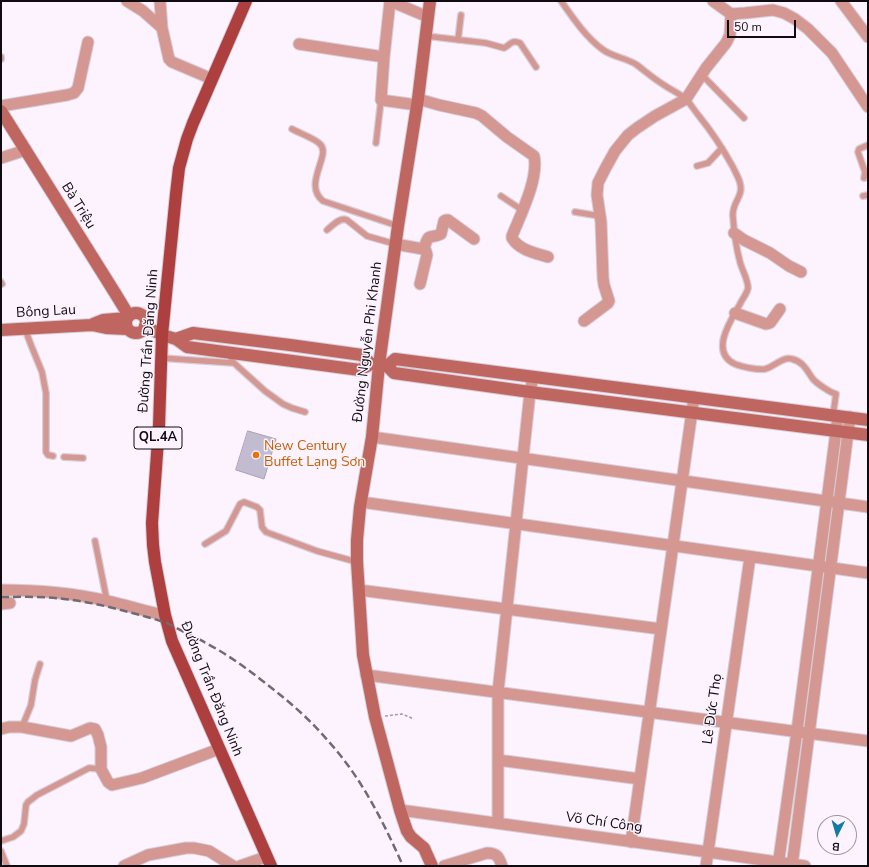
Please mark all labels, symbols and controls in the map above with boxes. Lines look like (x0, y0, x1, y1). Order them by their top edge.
scale bar (729, 12, 798, 38)
text: 50 m (734, 19, 762, 35)
street label: Bà Triệu (57, 180, 99, 232)
street label: Đường Nguyễn Phi Khanh (350, 261, 386, 423)
street label: Đường Trần Đăng Ninh (136, 269, 162, 413)
street label: Bông Lau (16, 302, 76, 322)
road number: QL.4A (134, 427, 182, 449)
place label: New Century Buffet Lạng Sơn (264, 439, 365, 472)
marker: New Century Buffet Lạng Sơn (251, 450, 261, 460)
street label: Đường Trần Đăng Ninh (176, 619, 246, 759)
street label: Lê Đức Thọ (700, 673, 726, 745)
street label: Võ Chí Công (565, 809, 643, 837)
north arrow (817, 815, 857, 855)
text: B (832, 839, 840, 854)

